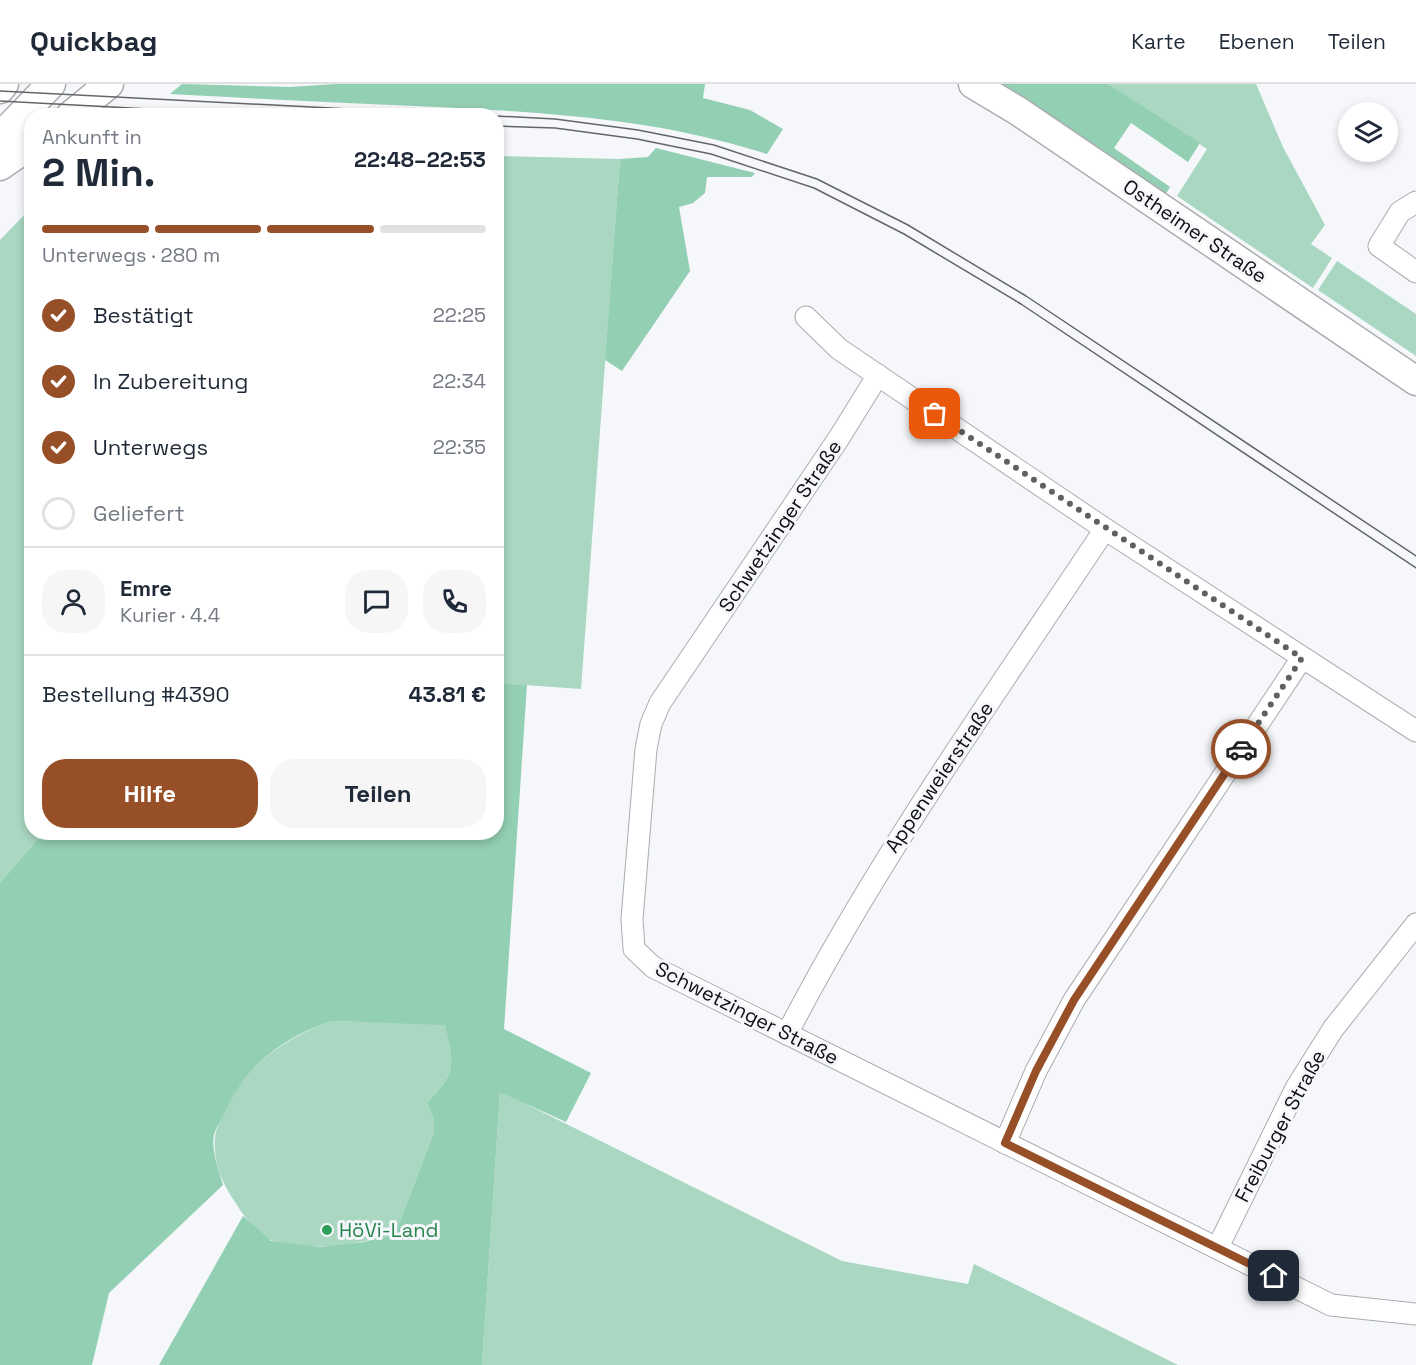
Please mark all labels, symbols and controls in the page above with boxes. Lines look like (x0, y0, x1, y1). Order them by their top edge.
text: Quickbag (30, 23, 157, 59)
text: Karte (1131, 28, 1186, 55)
text: Ebenen (1219, 28, 1295, 55)
text: Teilen (1328, 28, 1386, 55)
map controls (1338, 102, 1398, 162)
button: layers (1338, 102, 1398, 162)
text: Ankunft in (42, 124, 142, 150)
text: 22:48–22:53 (354, 145, 486, 173)
text: 2 Min. (42, 148, 156, 197)
street label: Ostheimer Straße (1118, 173, 1272, 289)
text: Unterwegs · 280 m (42, 242, 220, 268)
icon: check (42, 299, 75, 332)
text: Bestätigt (93, 301, 194, 329)
text: 22:25 (433, 302, 486, 328)
icon: check (42, 365, 75, 398)
text: In Zubereitung (93, 367, 248, 395)
text: 22:34 (432, 368, 486, 394)
pin (909, 388, 960, 439)
icon: bag (918, 397, 951, 430)
icon: check (42, 431, 75, 464)
text: Unterwegs (93, 433, 208, 461)
text: 22:35 (433, 434, 486, 460)
street label: Schwetzinger Straße (713, 435, 847, 617)
text: Geliefert (93, 499, 185, 527)
button: person (42, 570, 105, 633)
button: chat (345, 570, 408, 633)
button: phone (423, 570, 486, 633)
text: Emre (120, 574, 172, 602)
text: Kurier · 4.4 (120, 602, 220, 628)
text: Bestellung #4390 (42, 680, 230, 708)
text: 43.81 € (408, 680, 486, 708)
street label: Appenweierstraße (879, 696, 999, 858)
courier (1211, 719, 1271, 779)
icon: car (1225, 733, 1258, 766)
button: Hilfe (42, 759, 258, 828)
button: Teilen (270, 759, 486, 828)
street label: Schwetzinger Straße (651, 955, 843, 1071)
street label: Freiburger Straße (1229, 1045, 1331, 1207)
place label: HöVi-Land (339, 1217, 438, 1243)
marker: HöVi-Land (320, 1223, 334, 1237)
pin (1248, 1250, 1299, 1301)
icon: home (1257, 1259, 1290, 1292)

